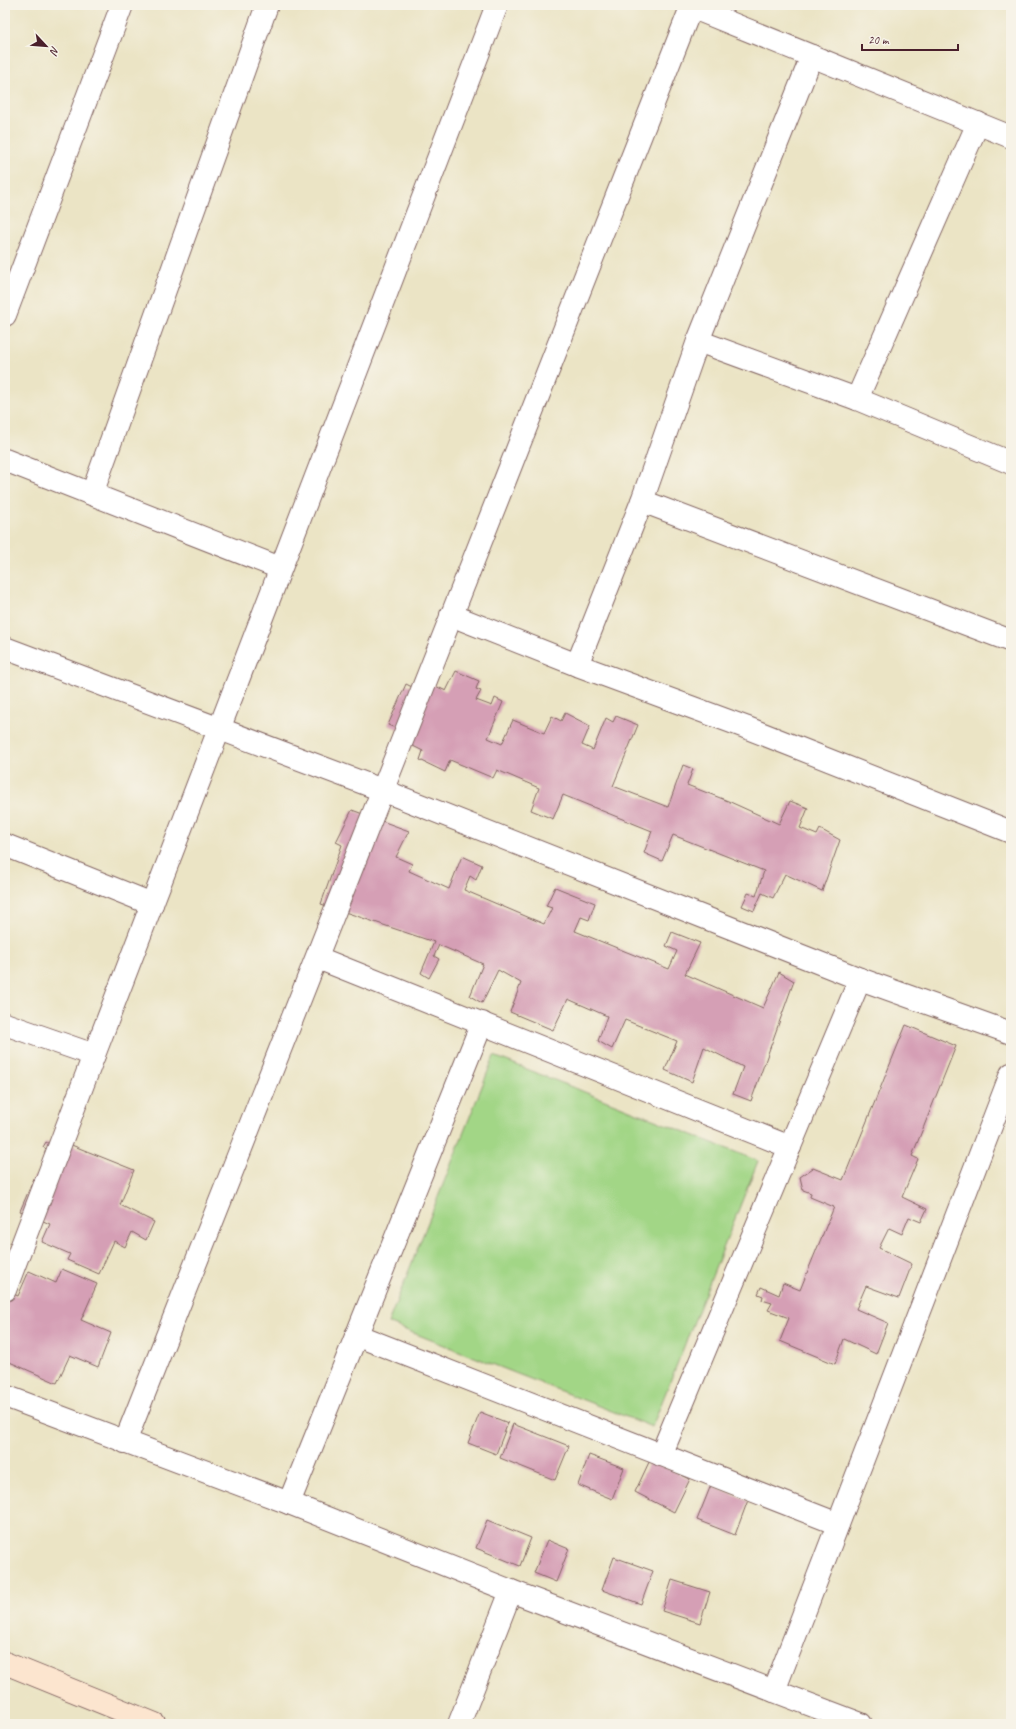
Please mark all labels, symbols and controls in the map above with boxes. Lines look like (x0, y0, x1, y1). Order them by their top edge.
north arrow (26, 26, 66, 66)
scale bar (862, 26, 958, 52)
text: 20 m (868, 32, 890, 48)
text: N (46, 44, 63, 58)

